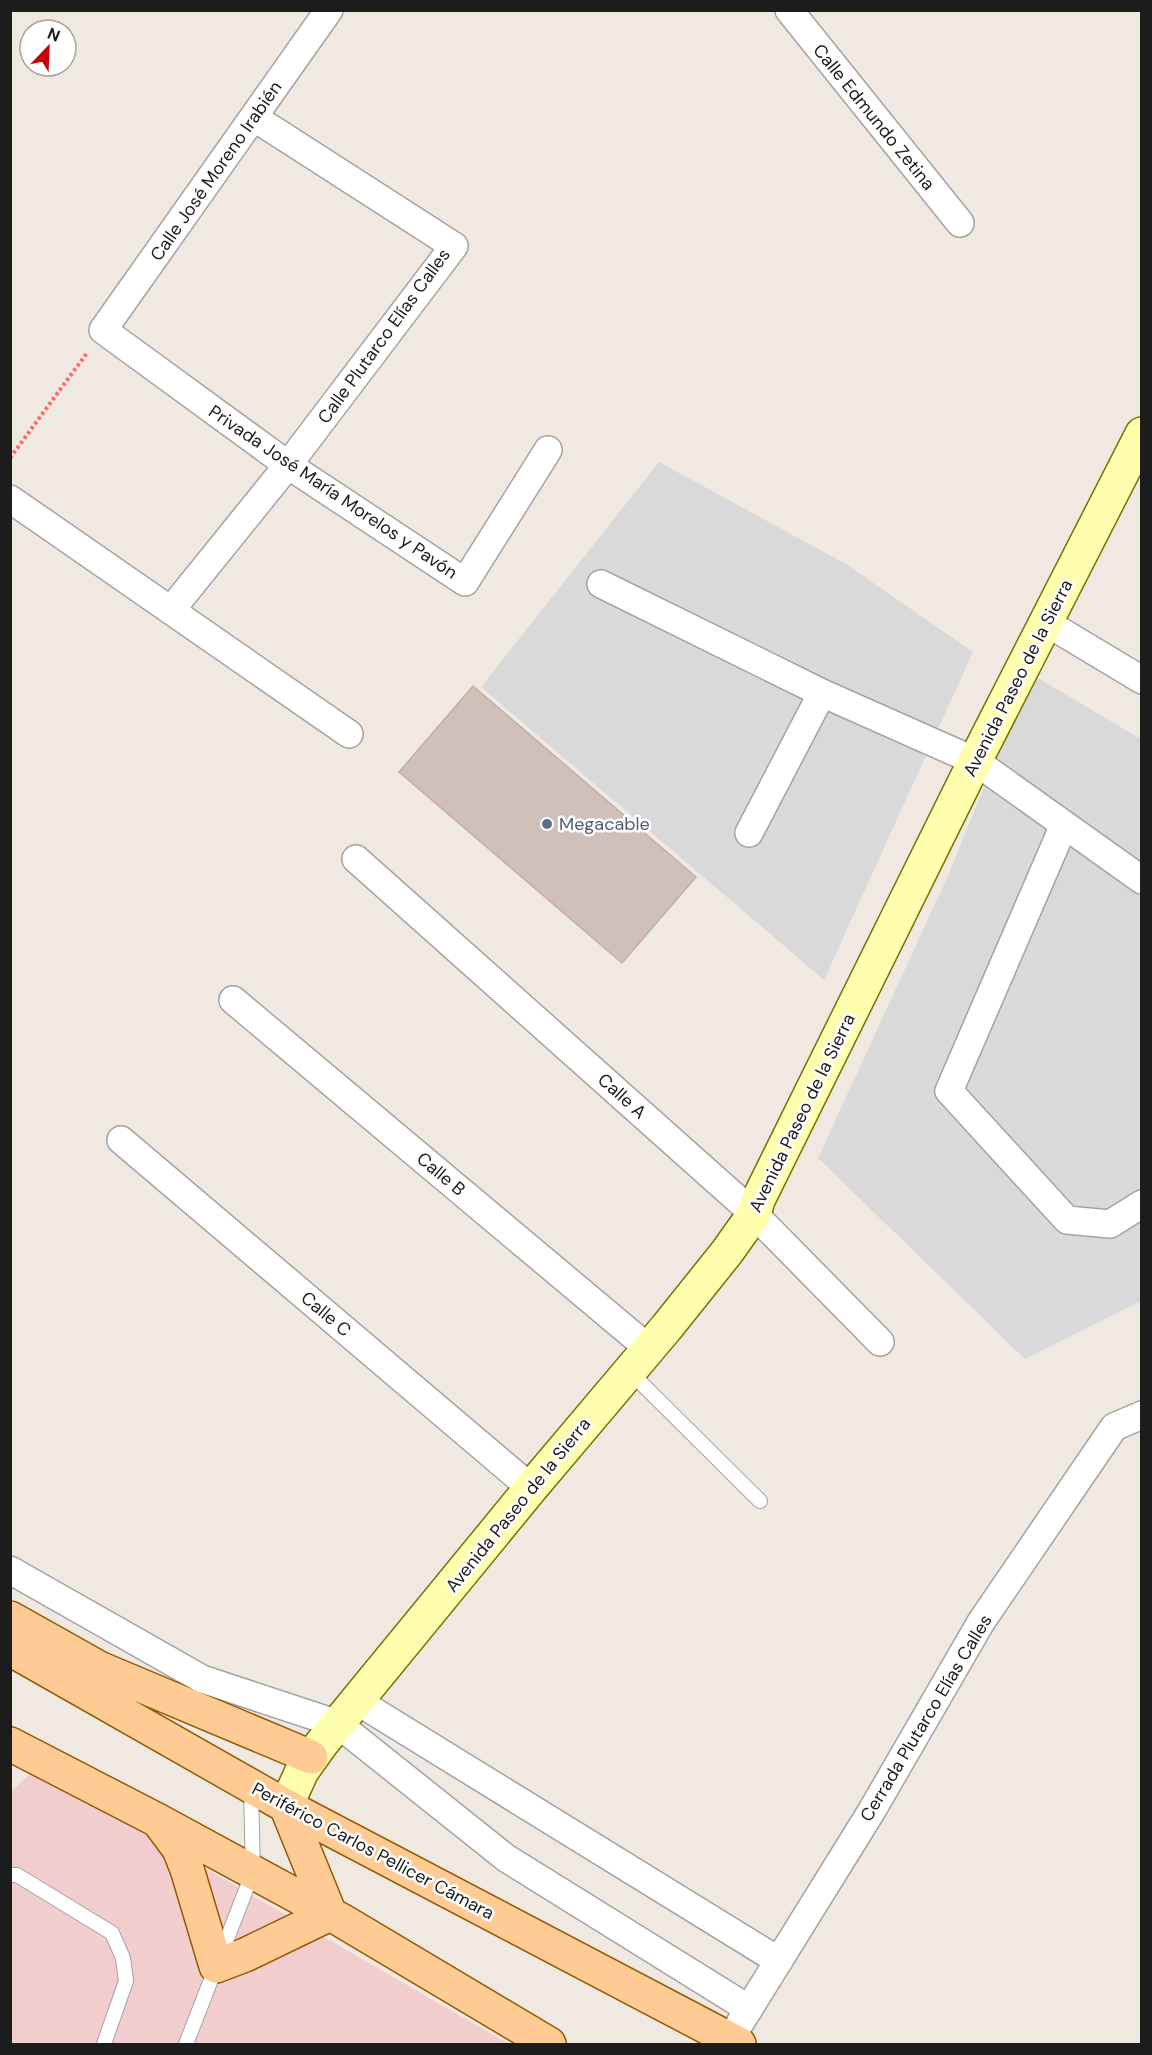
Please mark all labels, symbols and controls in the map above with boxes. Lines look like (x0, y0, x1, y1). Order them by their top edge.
north arrow (18, 18, 78, 78)
text: N (44, 23, 63, 47)
street label: Calle Edmundo Zetina (807, 39, 941, 195)
street label: Calle José Moreno Irabién (145, 76, 287, 266)
street label: Calle Plutarco Elías Calles (312, 244, 456, 428)
street label: Privada José María Morelos y Pavón (204, 400, 462, 584)
street label: Avenida Paseo de la Sierra (958, 575, 1078, 781)
place label: Megacable (559, 812, 650, 836)
marker: Megacable (540, 817, 554, 831)
street label: Avenida Paseo de la Sierra (743, 1010, 861, 1216)
street label: Calle A (593, 1068, 651, 1124)
street label: Calle B (412, 1147, 471, 1201)
street label: Calle C (296, 1286, 356, 1342)
street label: Avenida Paseo de la Sierra (440, 1413, 596, 1597)
street label: Cerrada Plutarco Elías Calles (855, 1610, 997, 1826)
street label: Periférico Carlos Pellicer Cámara (248, 1777, 498, 1925)

